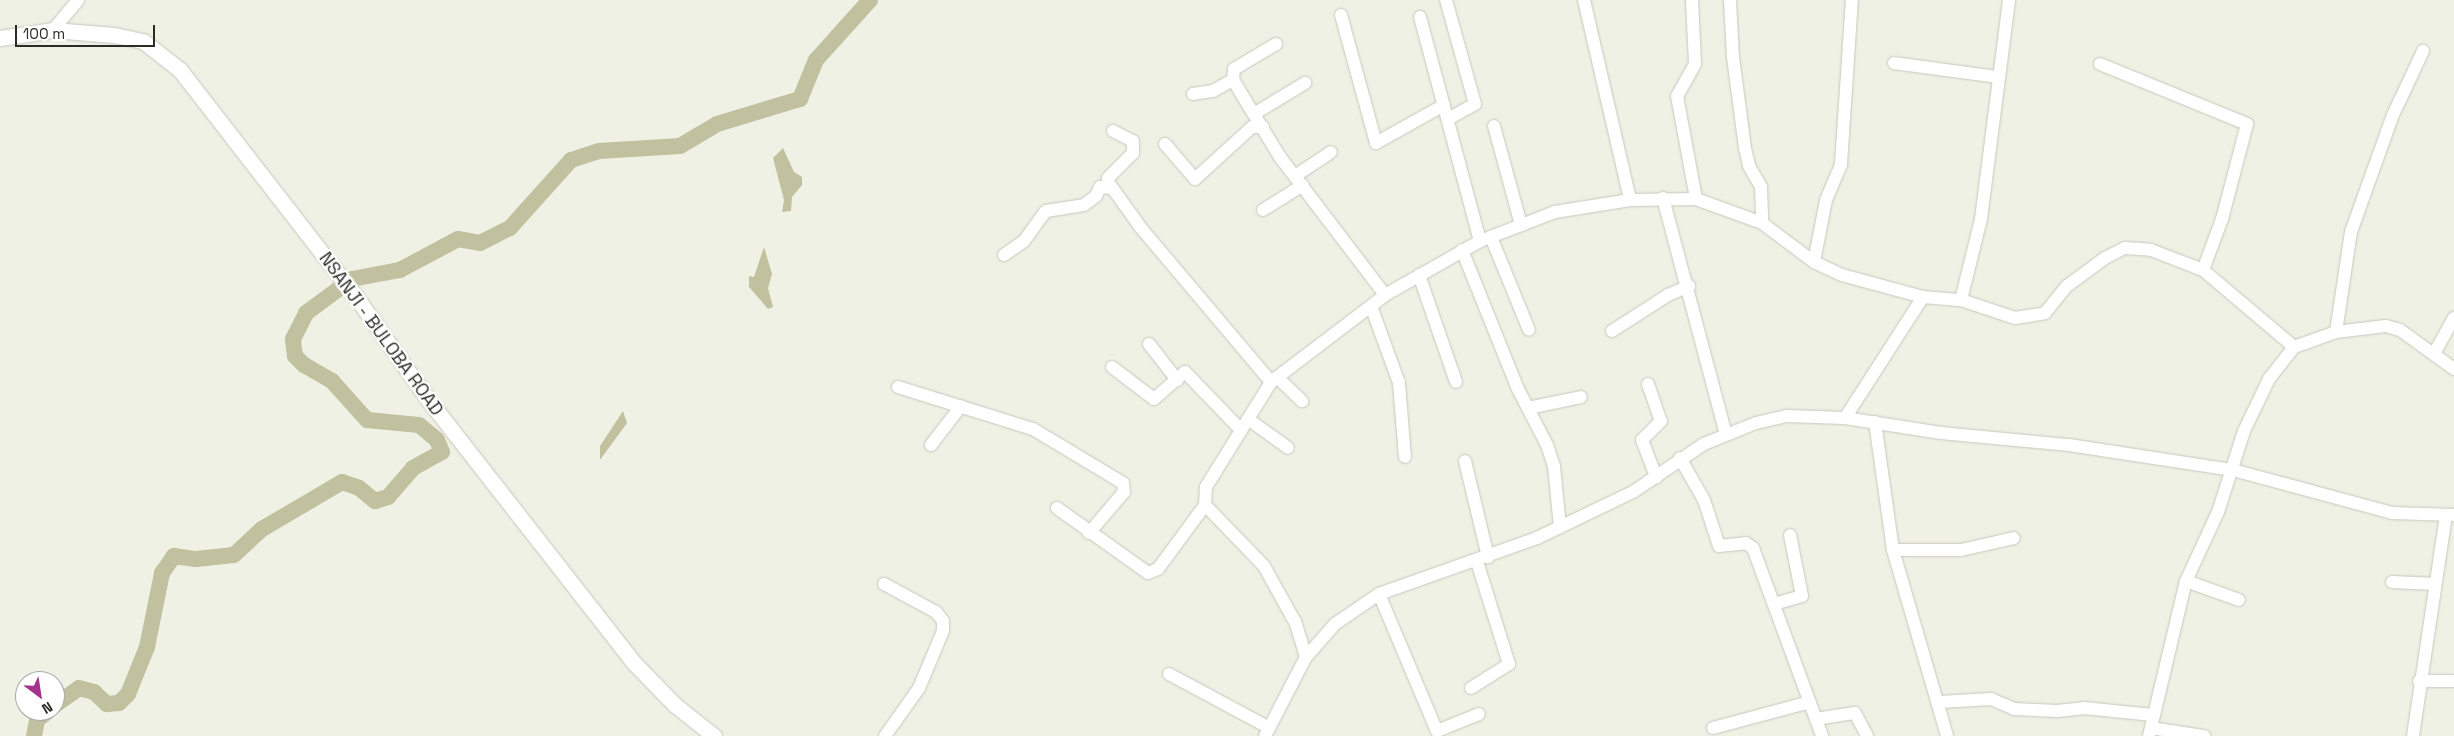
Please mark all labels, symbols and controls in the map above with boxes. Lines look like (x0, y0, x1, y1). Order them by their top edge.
scale bar (18, 15, 158, 47)
text: 100 m (23, 24, 65, 43)
street label: NSANJI - BULOBA ROAD (314, 248, 448, 420)
north arrow (15, 671, 65, 721)
text: N (39, 698, 56, 718)

